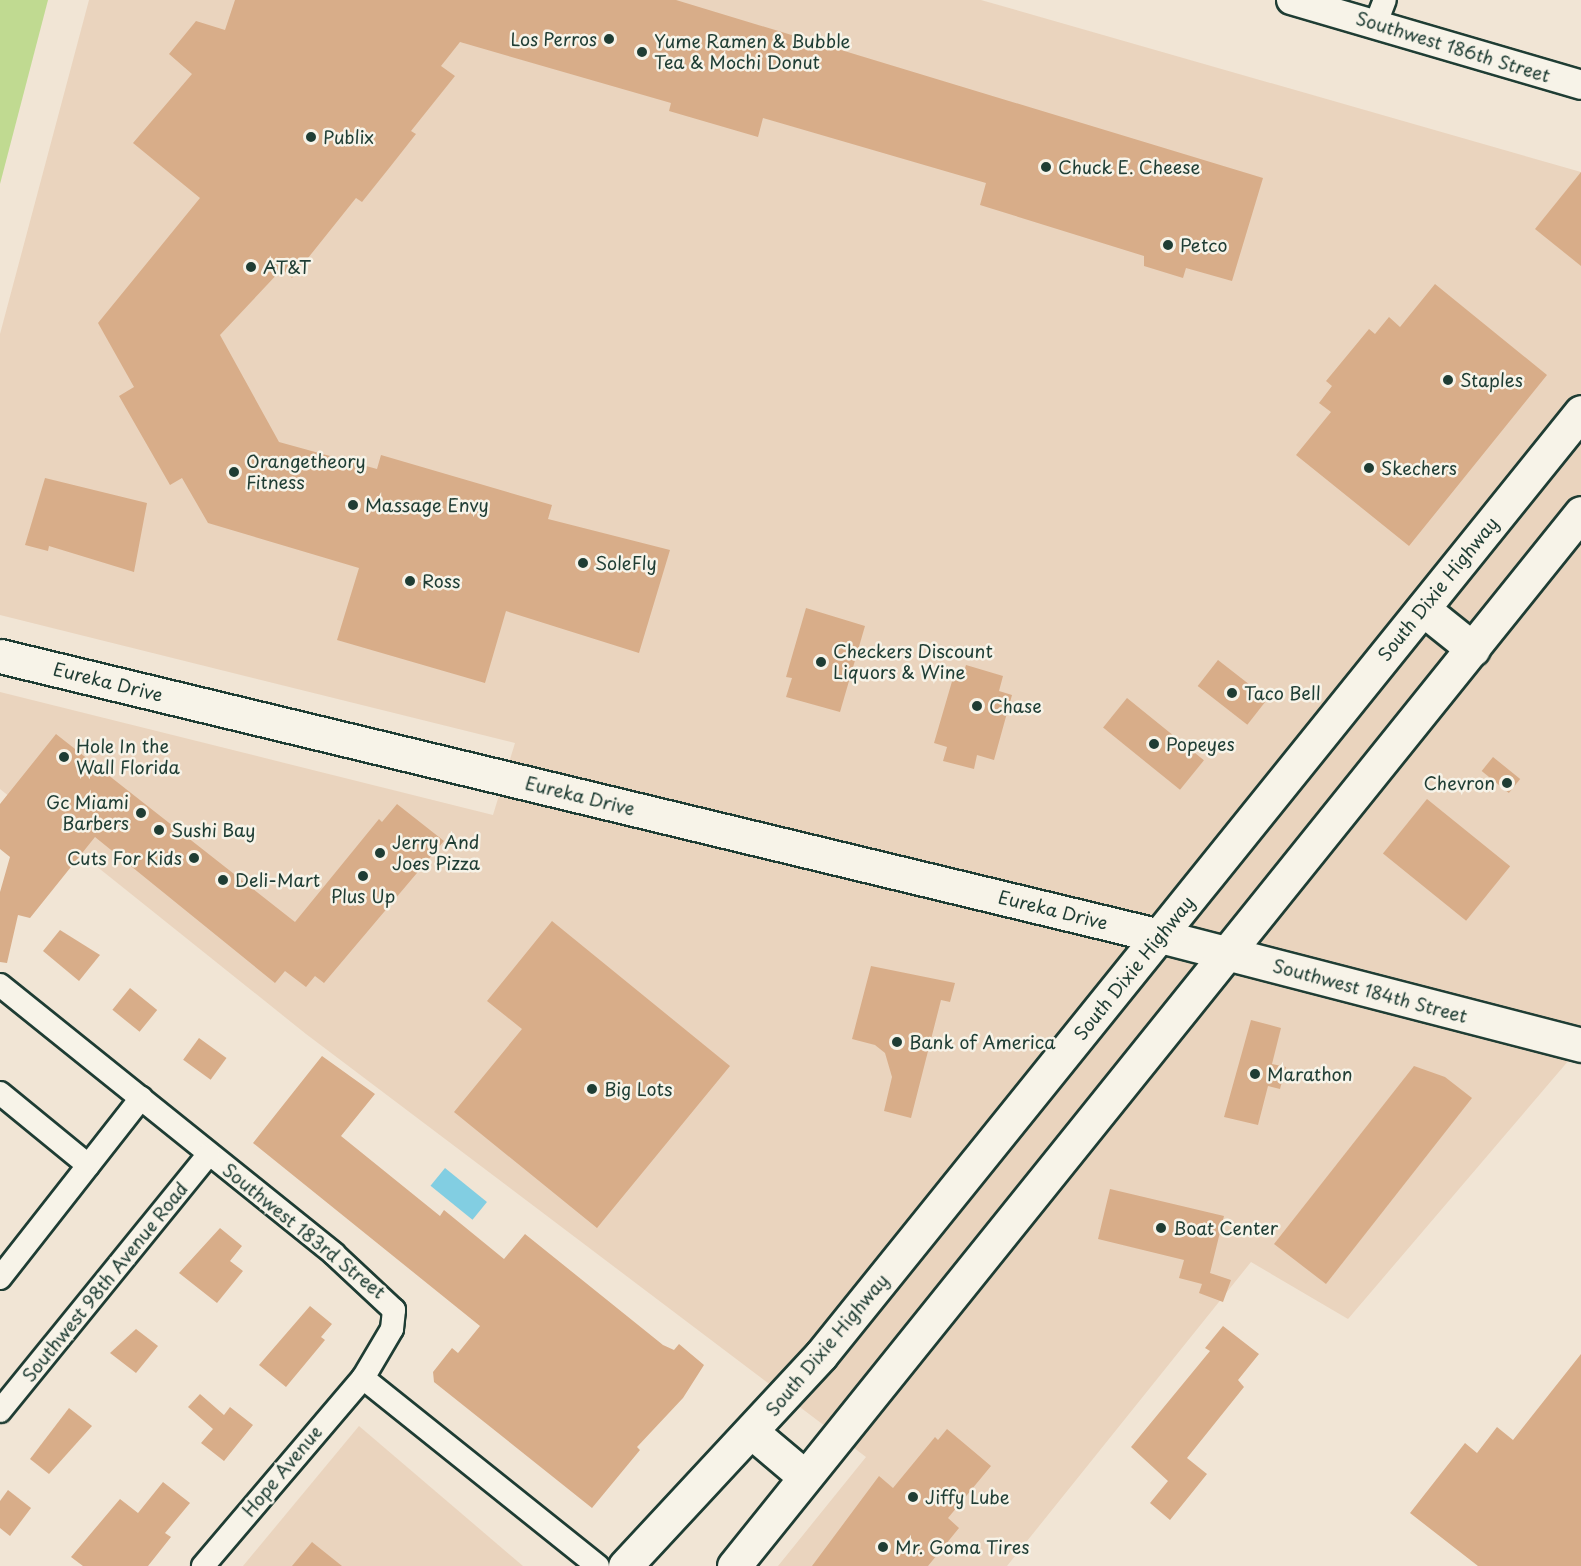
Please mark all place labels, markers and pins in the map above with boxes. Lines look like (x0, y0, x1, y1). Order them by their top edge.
place label: Los Perros (508, 28, 597, 50)
place label: Yume Ramen & Bubble Tea & Mochi Donut (654, 31, 852, 74)
marker: Los Perros (602, 32, 616, 46)
marker: Yume Ramen & Bubble Tea & Mochi Donut (635, 45, 649, 59)
place label: Publix (323, 126, 374, 148)
marker: Publix (304, 130, 318, 144)
place label: Chuck E. Cheese (1058, 156, 1202, 178)
marker: Chuck E. Cheese (1039, 160, 1053, 174)
place label: Petco (1180, 234, 1228, 256)
marker: Petco (1161, 238, 1175, 252)
place label: AT&T (263, 256, 311, 278)
marker: AT&T (244, 260, 258, 274)
place label: Staples (1460, 369, 1523, 391)
marker: Staples (1441, 373, 1455, 387)
place label: Orangetheory Fitness (246, 451, 366, 494)
place label: Skechers (1381, 457, 1457, 479)
marker: Skechers (1362, 461, 1376, 475)
marker: Orangetheory Fitness (227, 465, 241, 479)
place label: Massage Envy (365, 494, 488, 516)
marker: Massage Envy (346, 498, 360, 512)
place label: SoleFly (595, 552, 657, 574)
marker: SoleFly (576, 556, 590, 570)
place label: Ross (422, 570, 460, 592)
marker: Ross (403, 574, 417, 588)
place label: Checkers Discount Liquors & Wine (833, 641, 994, 684)
marker: Checkers Discount Liquors & Wine (814, 655, 828, 669)
place label: Taco Bell (1244, 682, 1323, 704)
marker: Taco Bell (1225, 686, 1239, 700)
place label: Chase (989, 695, 1042, 717)
marker: Chase (970, 699, 984, 713)
place label: Popeyes (1166, 733, 1235, 755)
place label: Hole In the Wall Florida (76, 736, 180, 778)
marker: Popeyes (1147, 737, 1161, 751)
marker: Hole In the Wall Florida (57, 750, 71, 764)
place label: Chevron (1423, 772, 1495, 794)
marker: Chevron (1500, 776, 1514, 790)
place label: Gc Miami Barbers (44, 792, 129, 834)
marker: Gc Miami Barbers (134, 806, 148, 820)
place label: Sushi Bay (171, 819, 256, 841)
marker: Sushi Bay (152, 823, 166, 837)
place label: Jerry And Joes Pizza (392, 832, 480, 874)
marker: Jerry And Joes Pizza (373, 846, 387, 860)
place label: Cuts For Kids (67, 847, 182, 869)
marker: Cuts For Kids (187, 851, 201, 865)
place label: Deli-Mart (235, 869, 320, 891)
marker: Plus Up (356, 869, 370, 883)
marker: Deli-Mart (216, 873, 230, 887)
place label: Plus Up (331, 885, 395, 907)
place label: Bank of America (909, 1031, 1056, 1053)
marker: Bank of America (890, 1035, 904, 1049)
place label: Marathon (1267, 1063, 1353, 1085)
marker: Marathon (1248, 1067, 1262, 1081)
place label: Big Lots (604, 1078, 672, 1100)
marker: Big Lots (585, 1082, 599, 1096)
place label: Boat Center (1173, 1217, 1280, 1239)
marker: Boat Center (1154, 1221, 1168, 1235)
place label: Jiffy Lube (925, 1486, 1010, 1508)
marker: Jiffy Lube (906, 1490, 920, 1504)
place label: Mr. Goma Tires (895, 1536, 1031, 1558)
marker: Mr. Goma Tires (876, 1540, 890, 1554)

